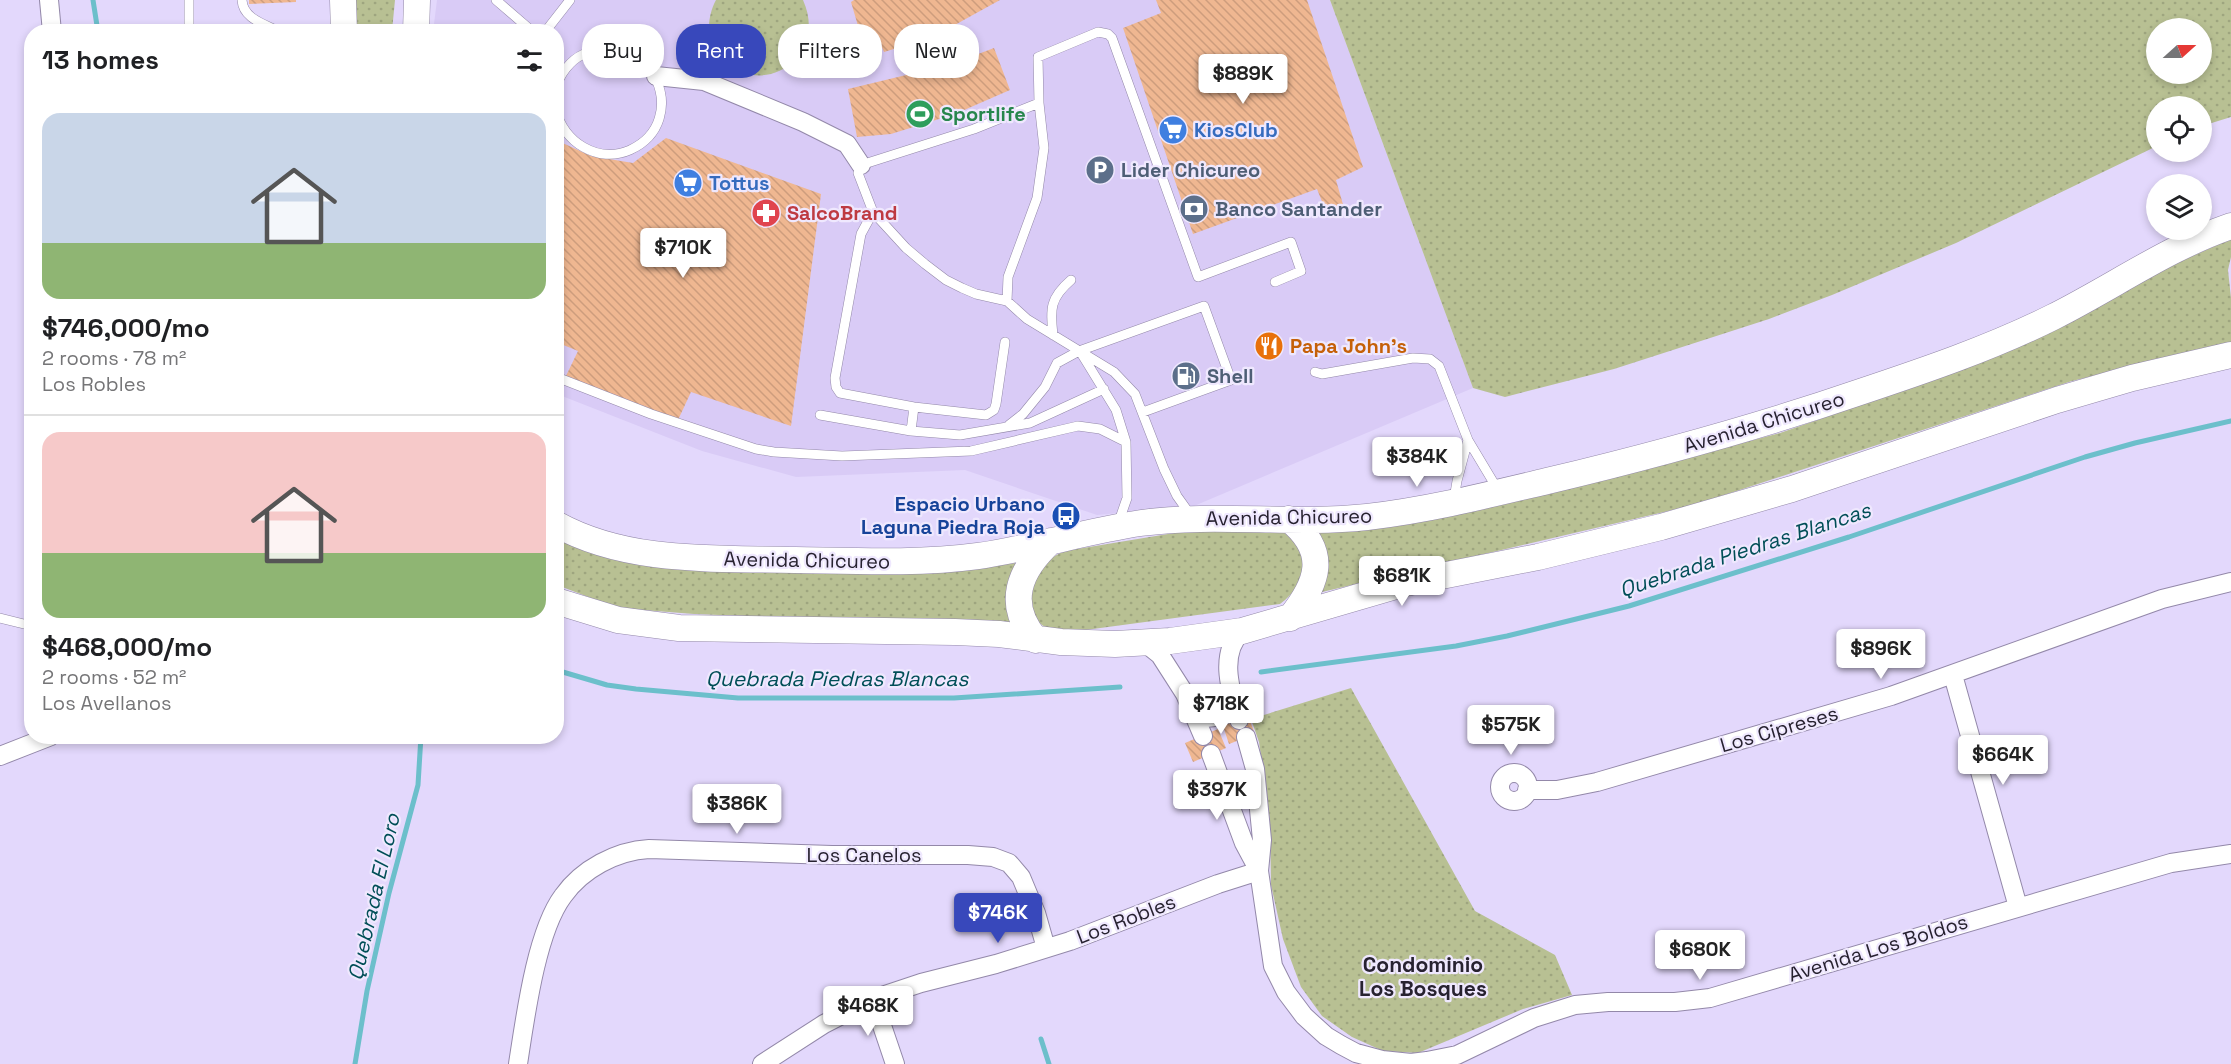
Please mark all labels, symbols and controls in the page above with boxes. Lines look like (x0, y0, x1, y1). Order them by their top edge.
north arrow (2146, 18, 2212, 84)
map controls (2146, 18, 2212, 240)
chip: Buy (582, 24, 664, 78)
chip: Rent (676, 24, 766, 78)
chip: Filters (778, 24, 882, 78)
chip: New (894, 24, 979, 78)
text: 13 homes (42, 43, 159, 77)
icon: filters (513, 44, 546, 77)
pin: $889K (1201, 54, 1285, 105)
text: $889K (1213, 60, 1274, 86)
button: locate (2146, 96, 2212, 162)
sports icon: Sportlife (904, 98, 936, 130)
place label: Sportlife (941, 101, 1026, 127)
supermarket icon: KiosClub (1157, 114, 1189, 146)
place label: KiosClub (1194, 117, 1278, 143)
icon: home (240, 152, 348, 260)
parking icon: Lider Chicureo (1084, 154, 1116, 186)
place label: Lider Chicureo (1121, 157, 1260, 183)
supermarket icon: Tottus (672, 167, 704, 199)
place label: Tottus (709, 170, 770, 196)
button: layers (2146, 174, 2212, 240)
bank icon: Banco Santander (1178, 193, 1210, 225)
place label: Banco Santander (1215, 196, 1382, 222)
pharmacy icon: SalcoBrand (750, 197, 782, 229)
place label: SalcoBrand (787, 200, 898, 226)
pin: $710K (641, 228, 725, 279)
text: $710K (654, 234, 712, 260)
text: $746,000/mo (42, 311, 210, 345)
restaurant icon: Papa John's (1253, 330, 1285, 362)
place label: Papa John's (1290, 333, 1407, 359)
text: 2 rooms · 78 m² (42, 345, 186, 371)
fuel station icon: Shell (1170, 360, 1202, 392)
place label: Shell (1207, 363, 1254, 389)
text: Los Robles (42, 371, 146, 397)
street label: Avenida Chicureo (1680, 385, 1848, 459)
pin: $384K (1375, 437, 1459, 488)
text: $384K (1386, 443, 1448, 469)
icon: home (240, 471, 348, 579)
place label: Espacio Urbano Laguna Piedra Roja (861, 491, 1045, 540)
water label: Quebrada Piedras Blancas (1616, 496, 1875, 603)
bus stop icon: Espacio Urbano Laguna Piedra Roja (1050, 500, 1082, 532)
street label: Avenida Chicureo (1205, 503, 1373, 531)
street label: Avenida Chicureo (723, 546, 891, 574)
pin: $681K (1360, 556, 1444, 607)
text: $681K (1373, 562, 1431, 588)
pin: $896K (1839, 629, 1923, 680)
text: $468,000/mo (42, 630, 212, 664)
text: $896K (1850, 635, 1912, 661)
text: 2 rooms · 52 m² (42, 664, 186, 690)
water label: Quebrada Piedras Blancas (706, 665, 969, 692)
pin: $718K (1179, 684, 1263, 735)
text: Los Avellanos (42, 690, 172, 716)
text: $718K (1193, 690, 1249, 716)
street label: Los Cipreses (1717, 700, 1841, 758)
pin: $575K (1469, 705, 1553, 756)
text: $575K (1481, 711, 1541, 737)
pin: $664K (1961, 735, 2045, 786)
text: $664K (1972, 741, 2034, 767)
pin: $397K (1175, 770, 1259, 821)
text: $397K (1187, 776, 1247, 802)
pin: $386K (695, 784, 779, 835)
text: $386K (706, 790, 768, 816)
water label: Quebrada El Loro (341, 810, 406, 983)
street label: Los Canelos (806, 842, 922, 868)
street label: Los Robles (1073, 888, 1179, 950)
pin: $746K (956, 893, 1040, 944)
text: $746K (968, 899, 1028, 925)
street label: Avenida Los Boldos (1785, 908, 1971, 988)
pin: $680K (1658, 930, 1742, 981)
text: $680K (1669, 936, 1731, 962)
district label: Condominio Los Bosques (1359, 951, 1487, 1002)
pin: $468K (826, 986, 910, 1037)
text: $468K (837, 992, 899, 1018)

